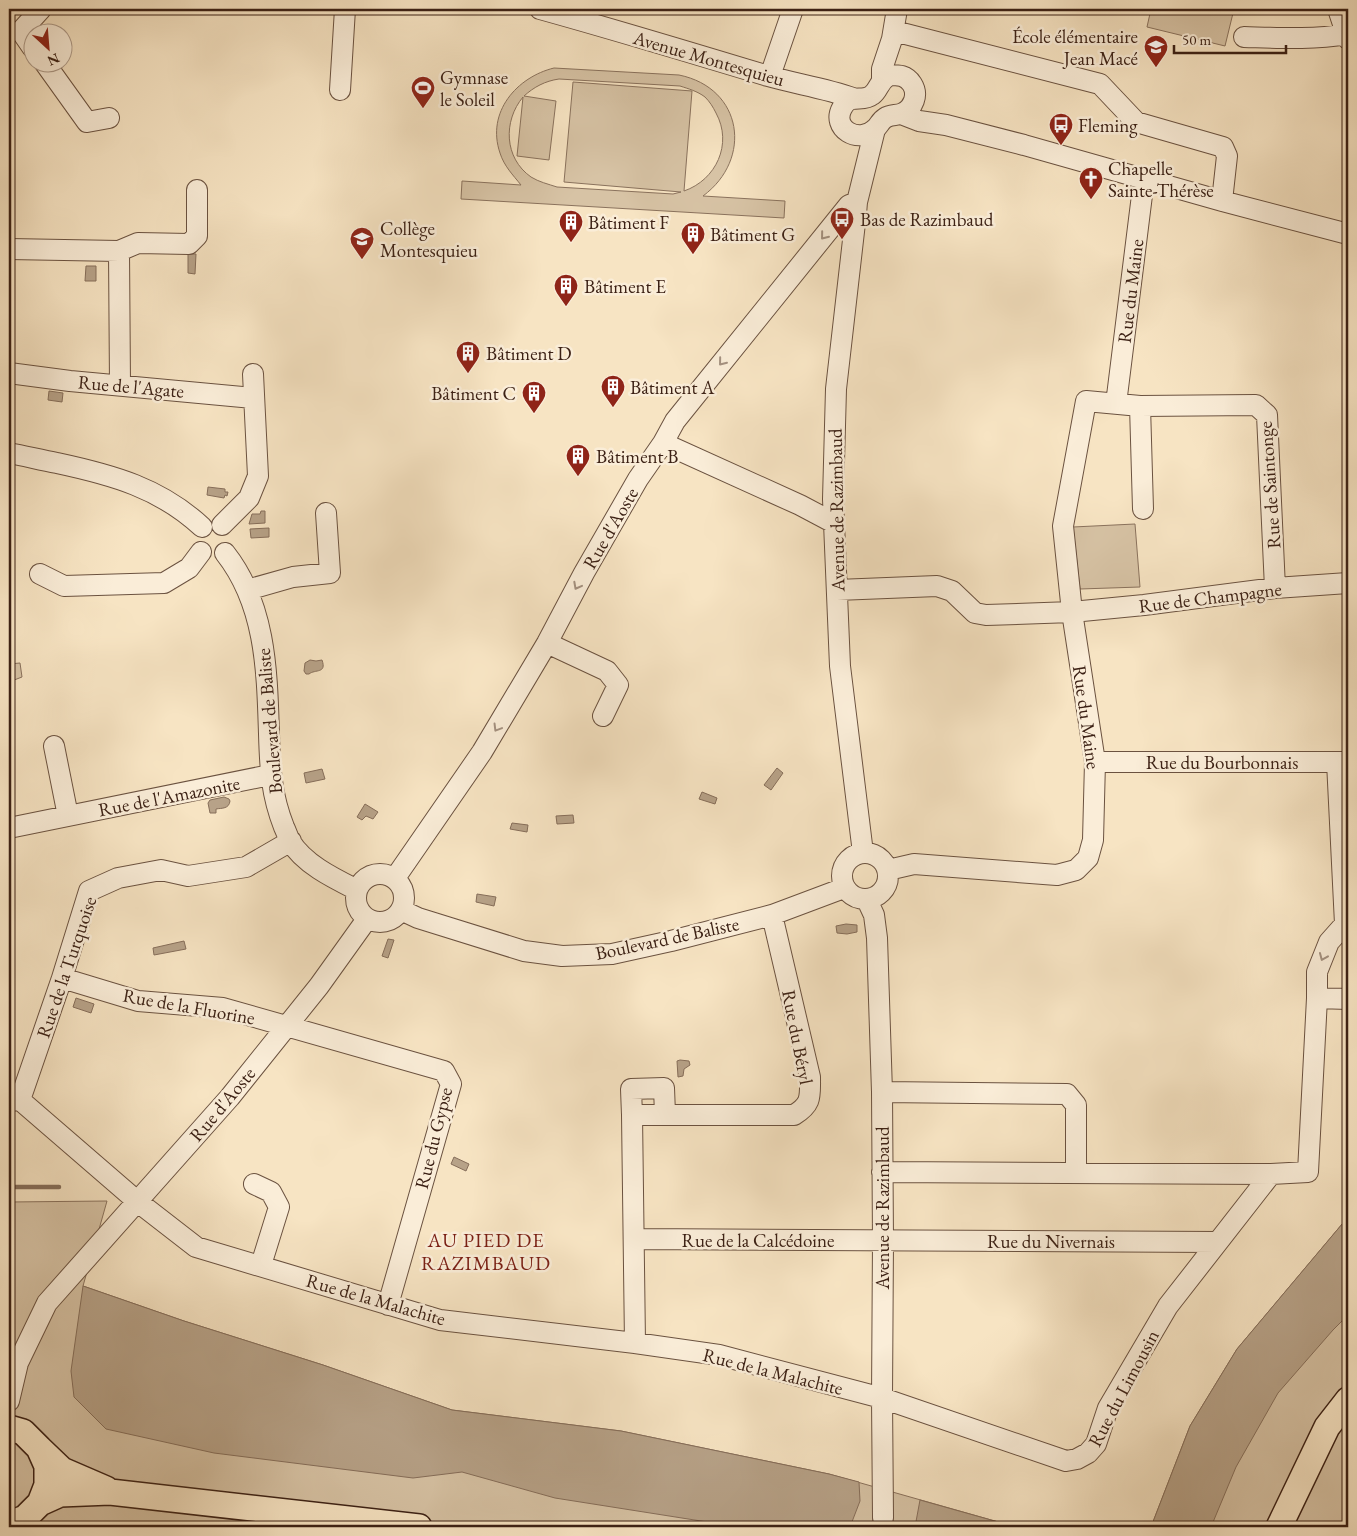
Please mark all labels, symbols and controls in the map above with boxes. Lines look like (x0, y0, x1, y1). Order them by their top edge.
north arrow (22, 22, 72, 72)
scale bar (1174, 22, 1287, 54)
place label: École élémentaire Jean Macé (1012, 24, 1138, 71)
street label: Avenue Montesquieu (629, 25, 787, 92)
text: 50 m (1182, 30, 1211, 49)
school or university icon: École élémentaire Jean Macé (1143, 34, 1169, 68)
text: N (44, 49, 63, 71)
place label: Gymnase le Soleil (440, 65, 508, 112)
sports icon: Gymnase le Soleil (410, 75, 436, 109)
bus stop icon: Fleming (1048, 112, 1074, 146)
place label: Fleming (1078, 113, 1138, 138)
place label: Chapelle Sainte-Thérèse (1108, 156, 1214, 203)
church icon: Chapelle Sainte-Thérèse (1078, 166, 1104, 200)
bus stop icon: Bas de Razimbaud (829, 206, 855, 240)
place label: Bas de Razimbaud (860, 207, 994, 232)
building icon: Bâtiment F (558, 209, 584, 243)
place label: Bâtiment F (588, 210, 669, 235)
place label: Collège Montesquieu (380, 216, 478, 263)
building icon: Bâtiment G (680, 221, 706, 255)
place label: Bâtiment G (710, 222, 795, 247)
school or university icon: Collège Montesquieu (349, 226, 375, 260)
one-way arrow (821, 230, 829, 239)
street label: Rue du Maine (1112, 238, 1149, 345)
building icon: Bâtiment E (553, 273, 579, 307)
place label: Bâtiment E (584, 274, 666, 299)
building icon: Bâtiment D (455, 340, 481, 374)
place label: Bâtiment D (486, 341, 572, 366)
one-way arrow (718, 357, 727, 366)
street label: Rue de l'Agate (77, 369, 185, 404)
building icon: Bâtiment A (600, 374, 626, 408)
place label: Bâtiment A (630, 375, 715, 400)
building icon: Bâtiment C (521, 380, 547, 414)
place label: Bâtiment C (431, 381, 516, 406)
street label: Rue de Saintonge (1253, 420, 1286, 550)
street label: Avenue de Razimbaud (823, 428, 850, 593)
building icon: Bâtiment B (565, 443, 591, 477)
place label: Bâtiment B (596, 444, 679, 469)
street label: Rue d'Aoste (577, 483, 644, 574)
street label: Rue de Champagne (1137, 576, 1283, 619)
one-way arrow (573, 581, 583, 590)
street label: Boulevard de Baliste (251, 647, 288, 795)
street label: Rue du Maine (1067, 664, 1106, 771)
one-way arrow (493, 722, 503, 731)
street label: Rue du Bourbonnais (1146, 750, 1298, 775)
street label: Rue de l'Amazonite (96, 771, 242, 822)
street label: Rue de la Turquoise (31, 893, 102, 1041)
street label: Boulevard de Baliste (593, 911, 741, 966)
one-way arrow (1319, 952, 1329, 961)
street label: Rue de la Fluorine (121, 983, 257, 1030)
street label: Rue du Béryl (776, 988, 819, 1087)
street label: Rue d'Aoste (184, 1062, 261, 1147)
street label: Rue du Gypse (409, 1085, 458, 1191)
street label: Avenue de Razimbaud (870, 1126, 895, 1291)
district label: AU PIED DE RAZIMBAUD (421, 1227, 551, 1276)
street label: Rue de la Calcédoine (682, 1228, 834, 1253)
street label: Rue du Nivernais (987, 1229, 1115, 1254)
street label: Rue de la Malachite (303, 1268, 448, 1331)
street label: Rue du Limousin (1082, 1325, 1165, 1451)
street label: Rue de la Malachite (700, 1342, 846, 1401)

